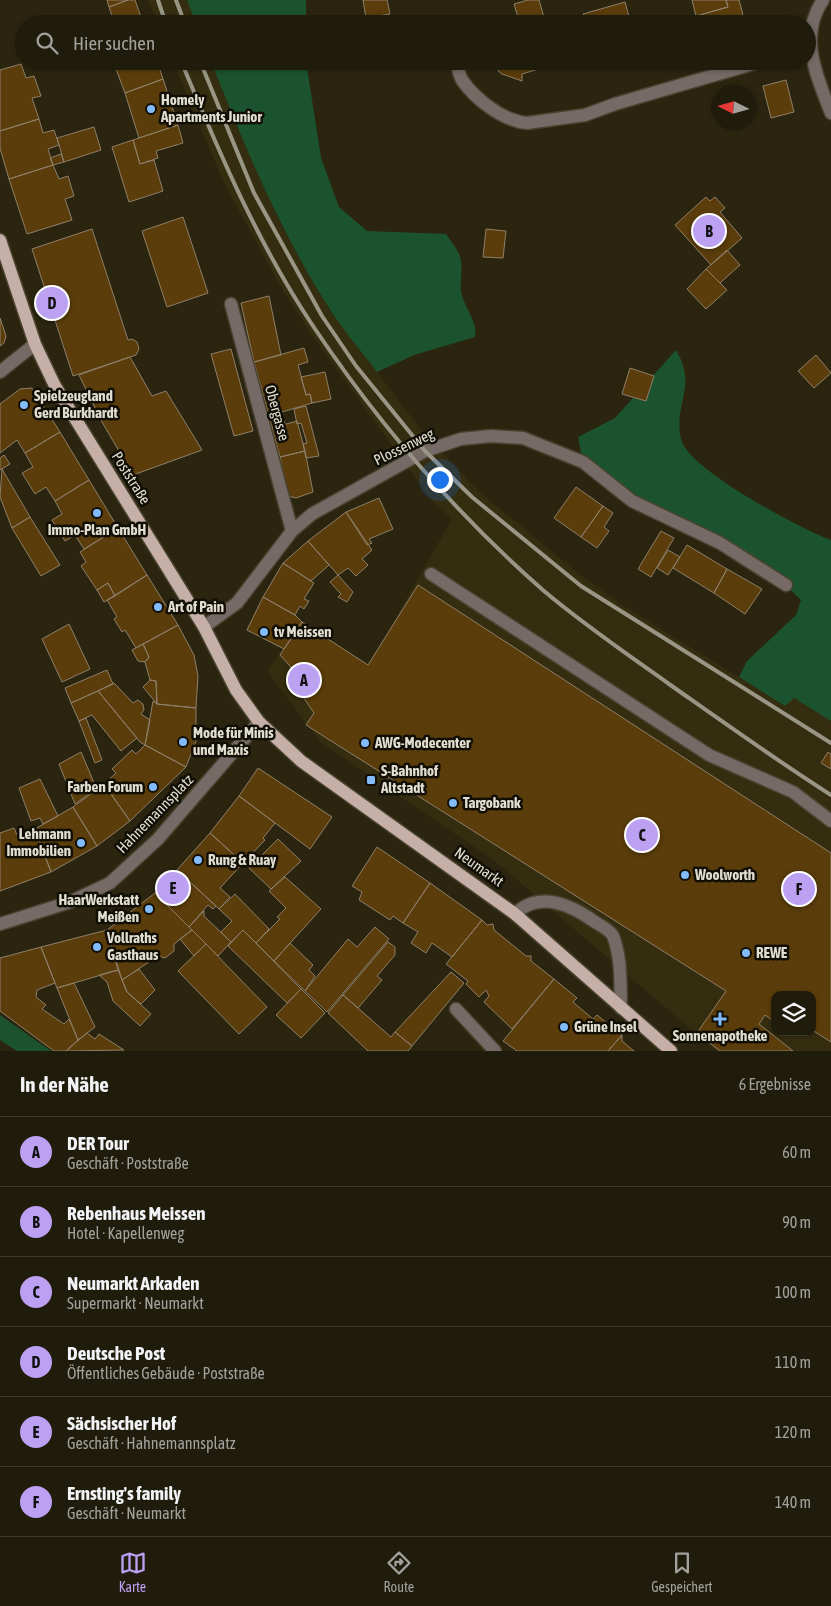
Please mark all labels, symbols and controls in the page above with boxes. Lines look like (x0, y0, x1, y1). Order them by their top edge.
search box (15, 15, 816, 70)
icon: search (33, 29, 61, 57)
text: Hier suchen (73, 32, 155, 54)
north arrow (711, 85, 756, 130)
place label: Homely Apartments Junior (160, 91, 262, 125)
marker: Homely Apartments Junior (145, 103, 157, 115)
pin: B (693, 212, 725, 250)
pin: D (36, 284, 68, 322)
street label: Obergasse (262, 383, 293, 443)
place label: Spielzeugland Gerd Burkhardt (34, 387, 119, 421)
marker: Spielzeugland Gerd Burkhardt (18, 399, 30, 411)
street label: Plossenweg (371, 424, 437, 468)
street label: Poststraße (109, 448, 154, 507)
your location (427, 467, 453, 493)
marker: Immo-Plan GmbH (91, 507, 103, 519)
place label: Immo-Plan GmbH (48, 521, 146, 538)
place label: Art of Pain (167, 598, 224, 615)
marker: Art of Pain (152, 601, 164, 613)
place label: tv Meissen (273, 623, 332, 640)
marker: tv Meissen (258, 626, 270, 638)
pin: A (288, 661, 320, 699)
place label: Mode für Minis und Maxis (193, 724, 274, 758)
place label: AWG-Modecenter (374, 734, 471, 751)
marker: Mode für Minis und Maxis (177, 736, 189, 748)
marker: AWG-Modecenter (359, 737, 371, 749)
place label: S-Bahnhof Altstadt (380, 762, 439, 796)
street label: Hahnemannsplatz (113, 770, 197, 856)
marker: S-Bahnhof Altstadt (365, 774, 377, 786)
place label: Farben Forum (67, 778, 143, 795)
marker: Farben Forum (147, 781, 159, 793)
place label: Targobank (463, 794, 521, 811)
marker: Targobank (447, 797, 459, 809)
pin: C (626, 816, 658, 854)
place label: Lehmann Immobilien (6, 825, 71, 859)
marker: Lehmann Immobilien (75, 837, 87, 849)
street label: Neumarkt (451, 844, 507, 890)
place label: Rung & Ruay (208, 851, 277, 868)
marker: Rung & Ruay (192, 854, 204, 866)
place label: Woolworth (694, 866, 755, 883)
pin: E (157, 869, 189, 907)
marker: Woolworth (679, 869, 691, 881)
pin: F (783, 870, 815, 908)
place label: HaarWerkstatt Meißen (58, 891, 140, 925)
marker: HaarWerkstatt Meißen (143, 903, 155, 915)
place label: Vollraths Gasthaus (106, 929, 159, 963)
marker: Vollraths Gasthaus (91, 941, 103, 953)
place label: REWE (756, 944, 788, 961)
marker: REWE (740, 947, 752, 959)
map controls (771, 991, 816, 1036)
button: layers (771, 991, 816, 1036)
marker: Sonnenapotheke (714, 1013, 726, 1025)
place label: Grüne Insel (574, 1018, 638, 1035)
marker: Grüne Insel (558, 1021, 570, 1033)
place label: Sonnenapotheke (673, 1027, 768, 1044)
text: In der Nähe (20, 1072, 109, 1096)
text: 6 Ergebnisse (739, 1075, 811, 1093)
text: DER Tour (67, 1132, 129, 1154)
text: A (32, 1143, 40, 1161)
text: 60 m (782, 1143, 811, 1161)
text: Geschäft · Poststraße (67, 1154, 189, 1172)
text: Rebenhaus Meissen (67, 1202, 206, 1224)
text: B (32, 1213, 40, 1231)
text: 90 m (782, 1213, 811, 1231)
text: Hotel · Kapellenweg (67, 1224, 184, 1242)
text: Neumarkt Arkaden (67, 1272, 200, 1294)
text: C (32, 1283, 40, 1301)
text: 100 m (775, 1283, 811, 1301)
text: Supermarkt · Neumarkt (67, 1294, 204, 1312)
text: Deutsche Post (67, 1342, 165, 1364)
text: D (32, 1353, 40, 1371)
text: 110 m (775, 1353, 811, 1371)
text: Öffentliches Gebäude · Poststraße (67, 1364, 265, 1382)
text: Sächsischer Hof (67, 1412, 176, 1434)
text: E (33, 1423, 39, 1441)
text: 120 m (775, 1423, 811, 1441)
text: Geschäft · Hahnemannsplatz (67, 1434, 236, 1452)
text: Ernsting's family (67, 1482, 181, 1504)
text: F (33, 1493, 39, 1511)
text: 140 m (775, 1493, 811, 1511)
text: Geschäft · Neumarkt (67, 1504, 186, 1522)
tab: Karte (119, 1549, 147, 1595)
tab: Route (384, 1549, 414, 1595)
tab: Gespeichert (651, 1549, 712, 1595)

